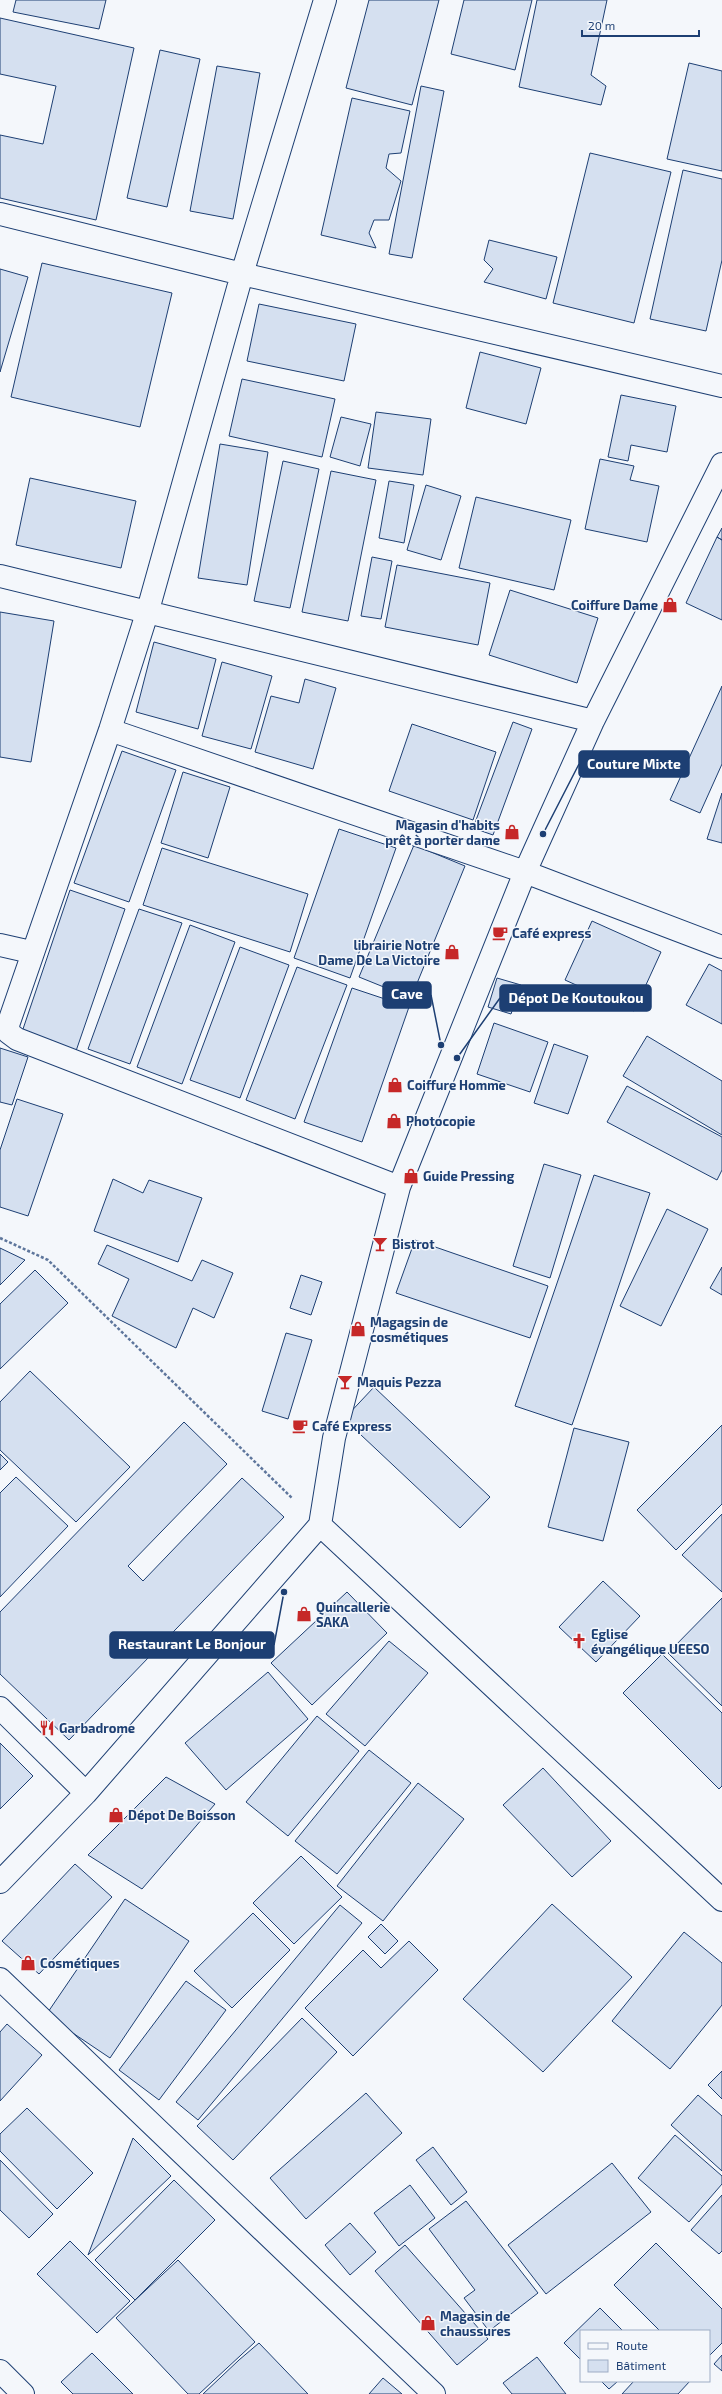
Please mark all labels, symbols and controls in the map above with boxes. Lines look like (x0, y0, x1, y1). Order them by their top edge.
scale bar (582, 12, 699, 38)
text: 20 m (588, 18, 615, 32)
shop icon: Coiffure Dame (661, 596, 679, 614)
place label: Coiffure Dame (571, 597, 658, 613)
callout: Couture Mixte (579, 751, 689, 777)
text: Couture Mixte (587, 755, 681, 772)
place label: Magasin d'habits prêt à porter dame (385, 817, 500, 848)
shop icon: Magasin d'habits prêt à porter dame (503, 823, 521, 841)
cafe icon: Café express (491, 924, 509, 942)
place label: Café express (512, 925, 592, 941)
place label: librairie Notre Dame De La Victoire (318, 937, 440, 968)
shop icon: librairie Notre Dame De La Victoire (443, 943, 461, 961)
callout: Cave (383, 982, 431, 1008)
text: Cave (391, 985, 423, 1002)
callout: Dépot De Koutoukou (500, 985, 651, 1011)
text: Dépot De Koutoukou (509, 989, 643, 1006)
shop icon: Coiffure Homme (386, 1076, 404, 1094)
place label: Coiffure Homme (407, 1077, 506, 1093)
shop icon: Photocopie (385, 1112, 403, 1130)
place label: Photocopie (406, 1113, 475, 1129)
shop icon: Guide Pressing (402, 1167, 420, 1185)
place label: Guide Pressing (423, 1168, 515, 1184)
bar icon: Bistrot (371, 1235, 389, 1253)
place label: Bistrot (392, 1236, 435, 1252)
place label: Magagsin de cosmétiques (370, 1314, 449, 1345)
shop icon: Magagsin de cosmétiques (349, 1320, 367, 1338)
bar icon: Maquis Pezza (336, 1373, 354, 1391)
place label: Maquis Pezza (357, 1374, 441, 1390)
cafe icon: Café Express (291, 1417, 309, 1435)
place label: Café Express (312, 1418, 392, 1434)
place label: Quincallerie SAKA (316, 1599, 390, 1630)
shop icon: Quincallerie SAKA (295, 1605, 313, 1623)
place label: Eglise évangélique UEESO (591, 1626, 710, 1657)
callout: Restaurant Le Bonjour (110, 1632, 274, 1658)
church icon: Eglise évangélique UEESO (570, 1632, 588, 1650)
text: Restaurant Le Bonjour (118, 1635, 266, 1652)
restaurant icon: Garbadrome (38, 1719, 56, 1737)
place label: Garbadrome (59, 1720, 135, 1736)
shop icon: Dépot De Boisson (107, 1806, 125, 1824)
place label: Dépot De Boisson (128, 1807, 236, 1823)
shop icon: Cosmétiques (19, 1954, 37, 1972)
place label: Cosmétiques (40, 1955, 120, 1971)
place label: Magasin de chaussures (440, 2308, 511, 2339)
shop icon: Magasin de chaussures (419, 2314, 437, 2332)
legend (580, 2330, 710, 2382)
text: Route (616, 2338, 648, 2352)
text: Bâtiment (616, 2358, 667, 2372)

